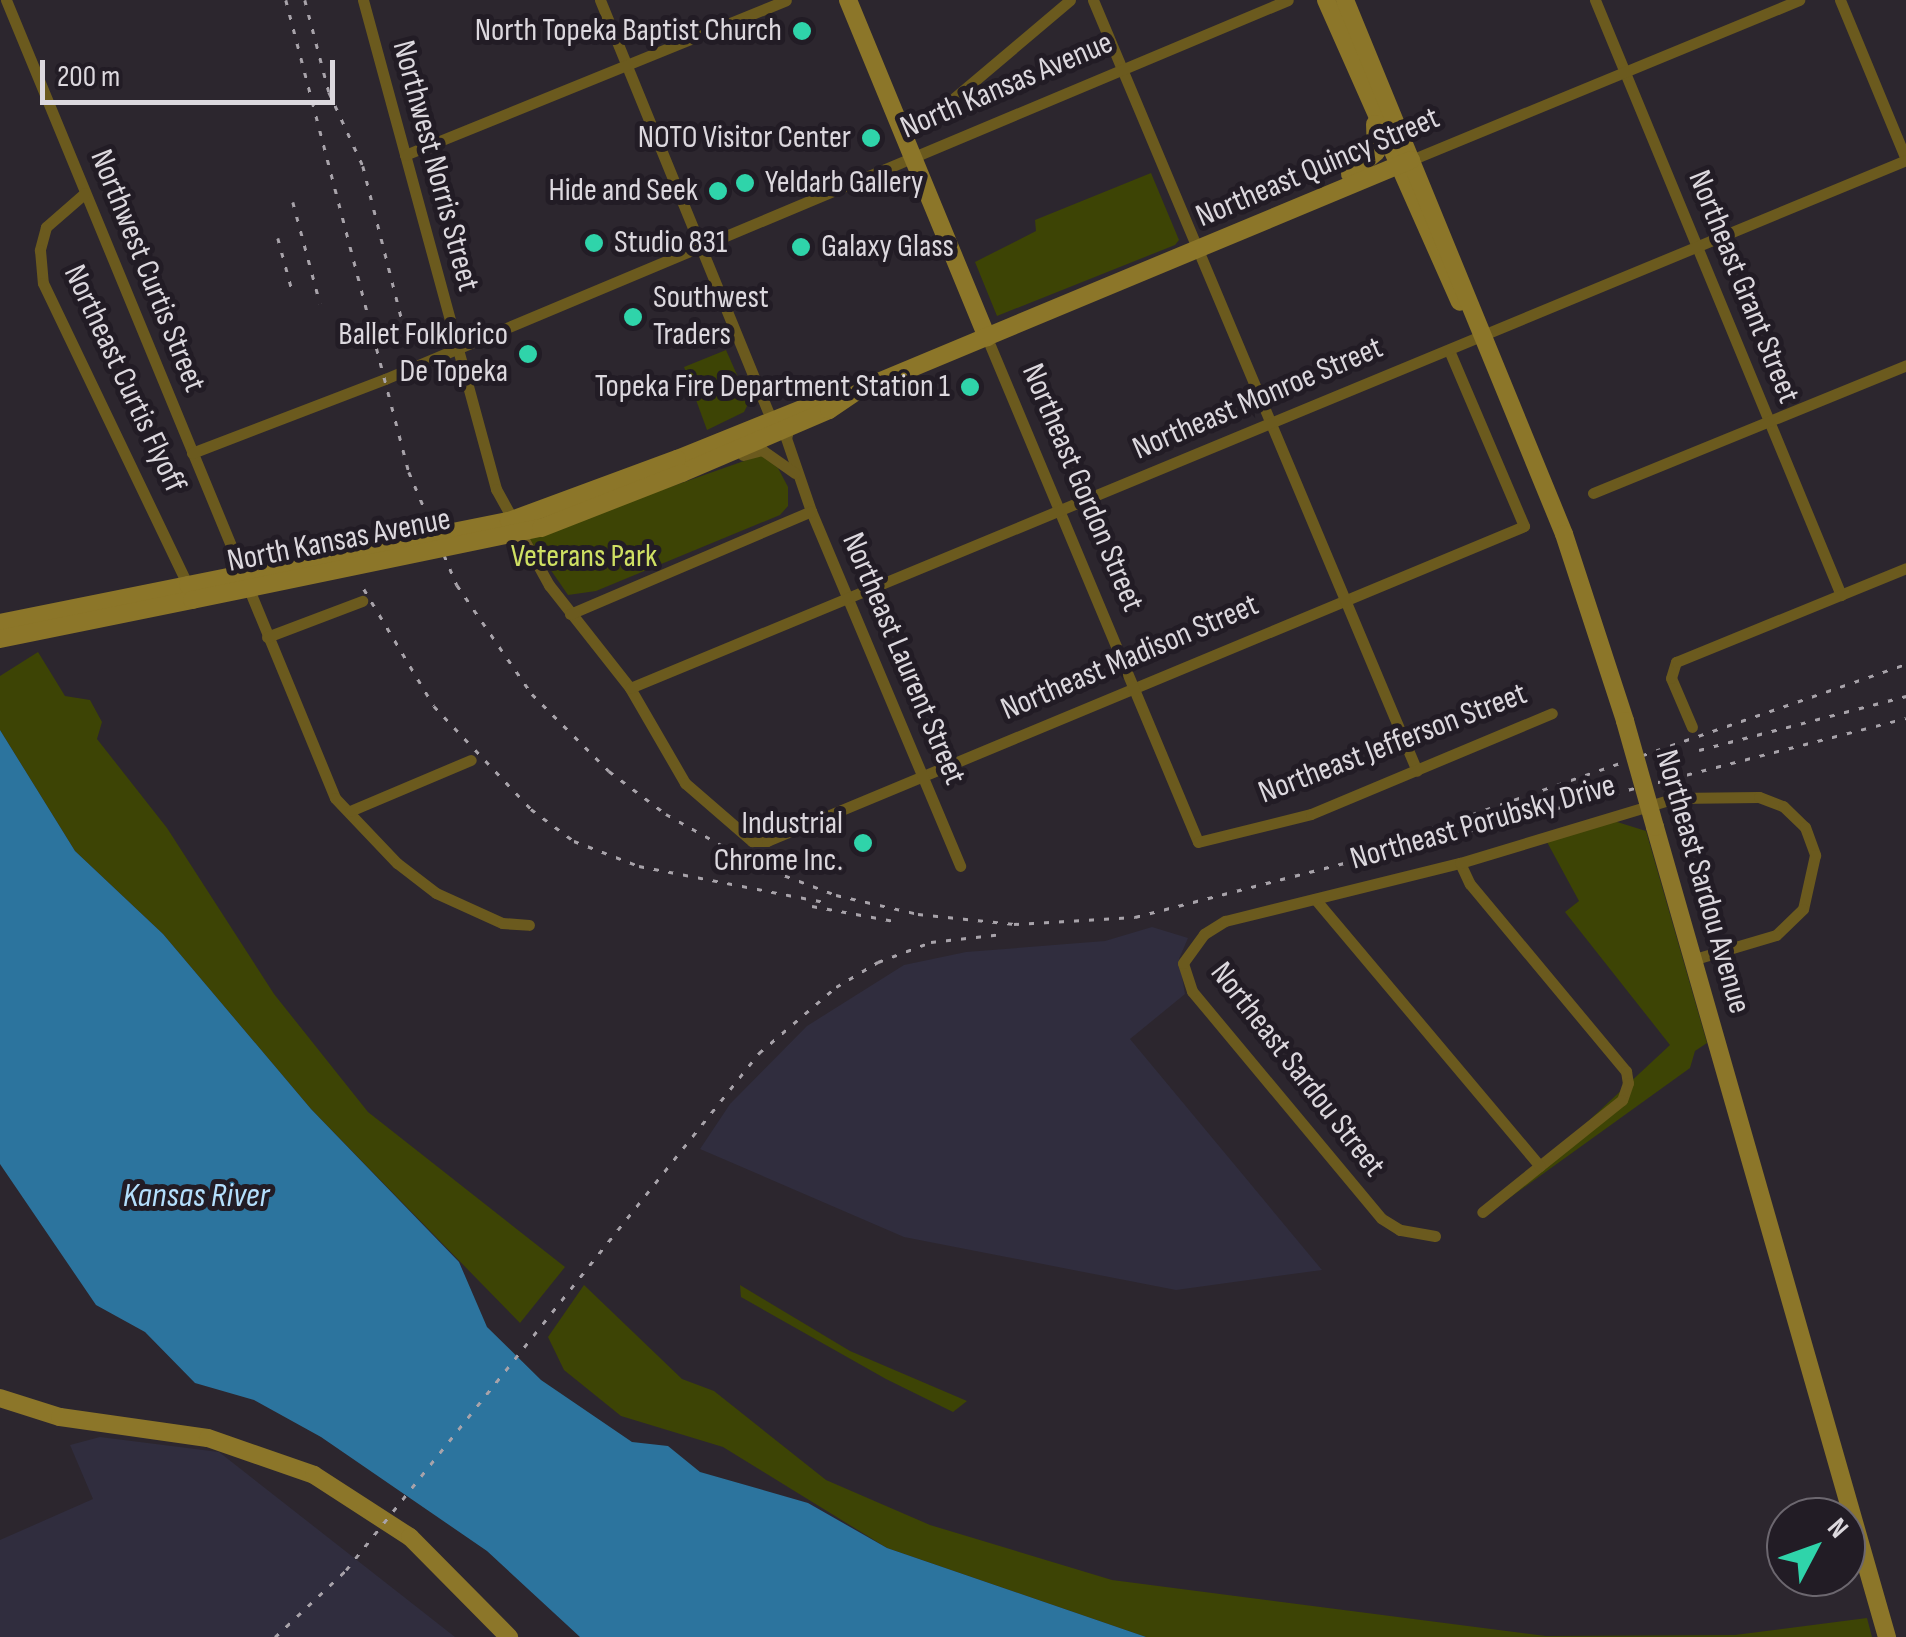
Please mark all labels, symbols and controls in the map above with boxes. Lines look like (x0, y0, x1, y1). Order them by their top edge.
place label: North Topeka Baptist Church (475, 12, 782, 50)
marker: North Topeka Baptist Church (791, 20, 813, 42)
street label: North Kansas Avenue (895, 24, 1119, 148)
street label: Northwest Norris Street (383, 37, 487, 295)
scale bar (45, 40, 340, 102)
text: 200 m (57, 59, 120, 95)
street label: Northeast Quincy Street (1191, 99, 1445, 237)
place label: NOTO Visitor Center (638, 119, 851, 157)
marker: NOTO Visitor Center (860, 127, 882, 149)
street label: Northwest Curtis Street (81, 144, 213, 398)
place label: Yeldarb Gallery (765, 164, 923, 202)
street label: Northeast Grant Street (1679, 165, 1807, 409)
place label: Hide and Seek (548, 172, 698, 210)
marker: Yeldarb Gallery (734, 172, 756, 194)
marker: Hide and Seek (707, 180, 729, 202)
place label: Studio 831 (614, 224, 727, 262)
place label: Galaxy Glass (821, 228, 954, 266)
marker: Studio 831 (583, 232, 605, 254)
marker: Galaxy Glass (790, 236, 812, 258)
street label: Northeast Curtis Flyoff (55, 259, 193, 499)
place label: Southwest Traders (653, 280, 769, 355)
marker: Southwest Traders (622, 306, 644, 328)
place label: Ballet Folklorico De Topeka (338, 317, 508, 392)
street label: Northeast Monroe Street (1127, 329, 1389, 469)
marker: Ballet Folklorico De Topeka (517, 343, 539, 365)
street label: Northeast Gordon Street (1013, 359, 1151, 617)
place label: Topeka Fire Department Station 1 (595, 368, 950, 406)
marker: Topeka Fire Department Station 1 (959, 376, 981, 398)
street label: North Kansas Avenue (224, 501, 454, 581)
street label: Northeast Laurent Street (833, 527, 973, 791)
park label: Veterans Park (511, 538, 657, 576)
street label: Northeast Madison Street (996, 586, 1264, 730)
street label: Northeast Jefferson Street (1254, 675, 1532, 813)
street label: Northeast Sardou Avenue (1646, 746, 1758, 1018)
street label: Northeast Porubsky Drive (1346, 767, 1620, 879)
place label: Industrial Chrome Inc. (714, 806, 843, 881)
marker: Industrial Chrome Inc. (852, 832, 874, 854)
street label: Northeast Sardou Street (1201, 955, 1393, 1185)
water label: Kansas River (123, 1175, 269, 1217)
north arrow (1766, 1497, 1866, 1597)
text: N (1820, 1512, 1855, 1545)

